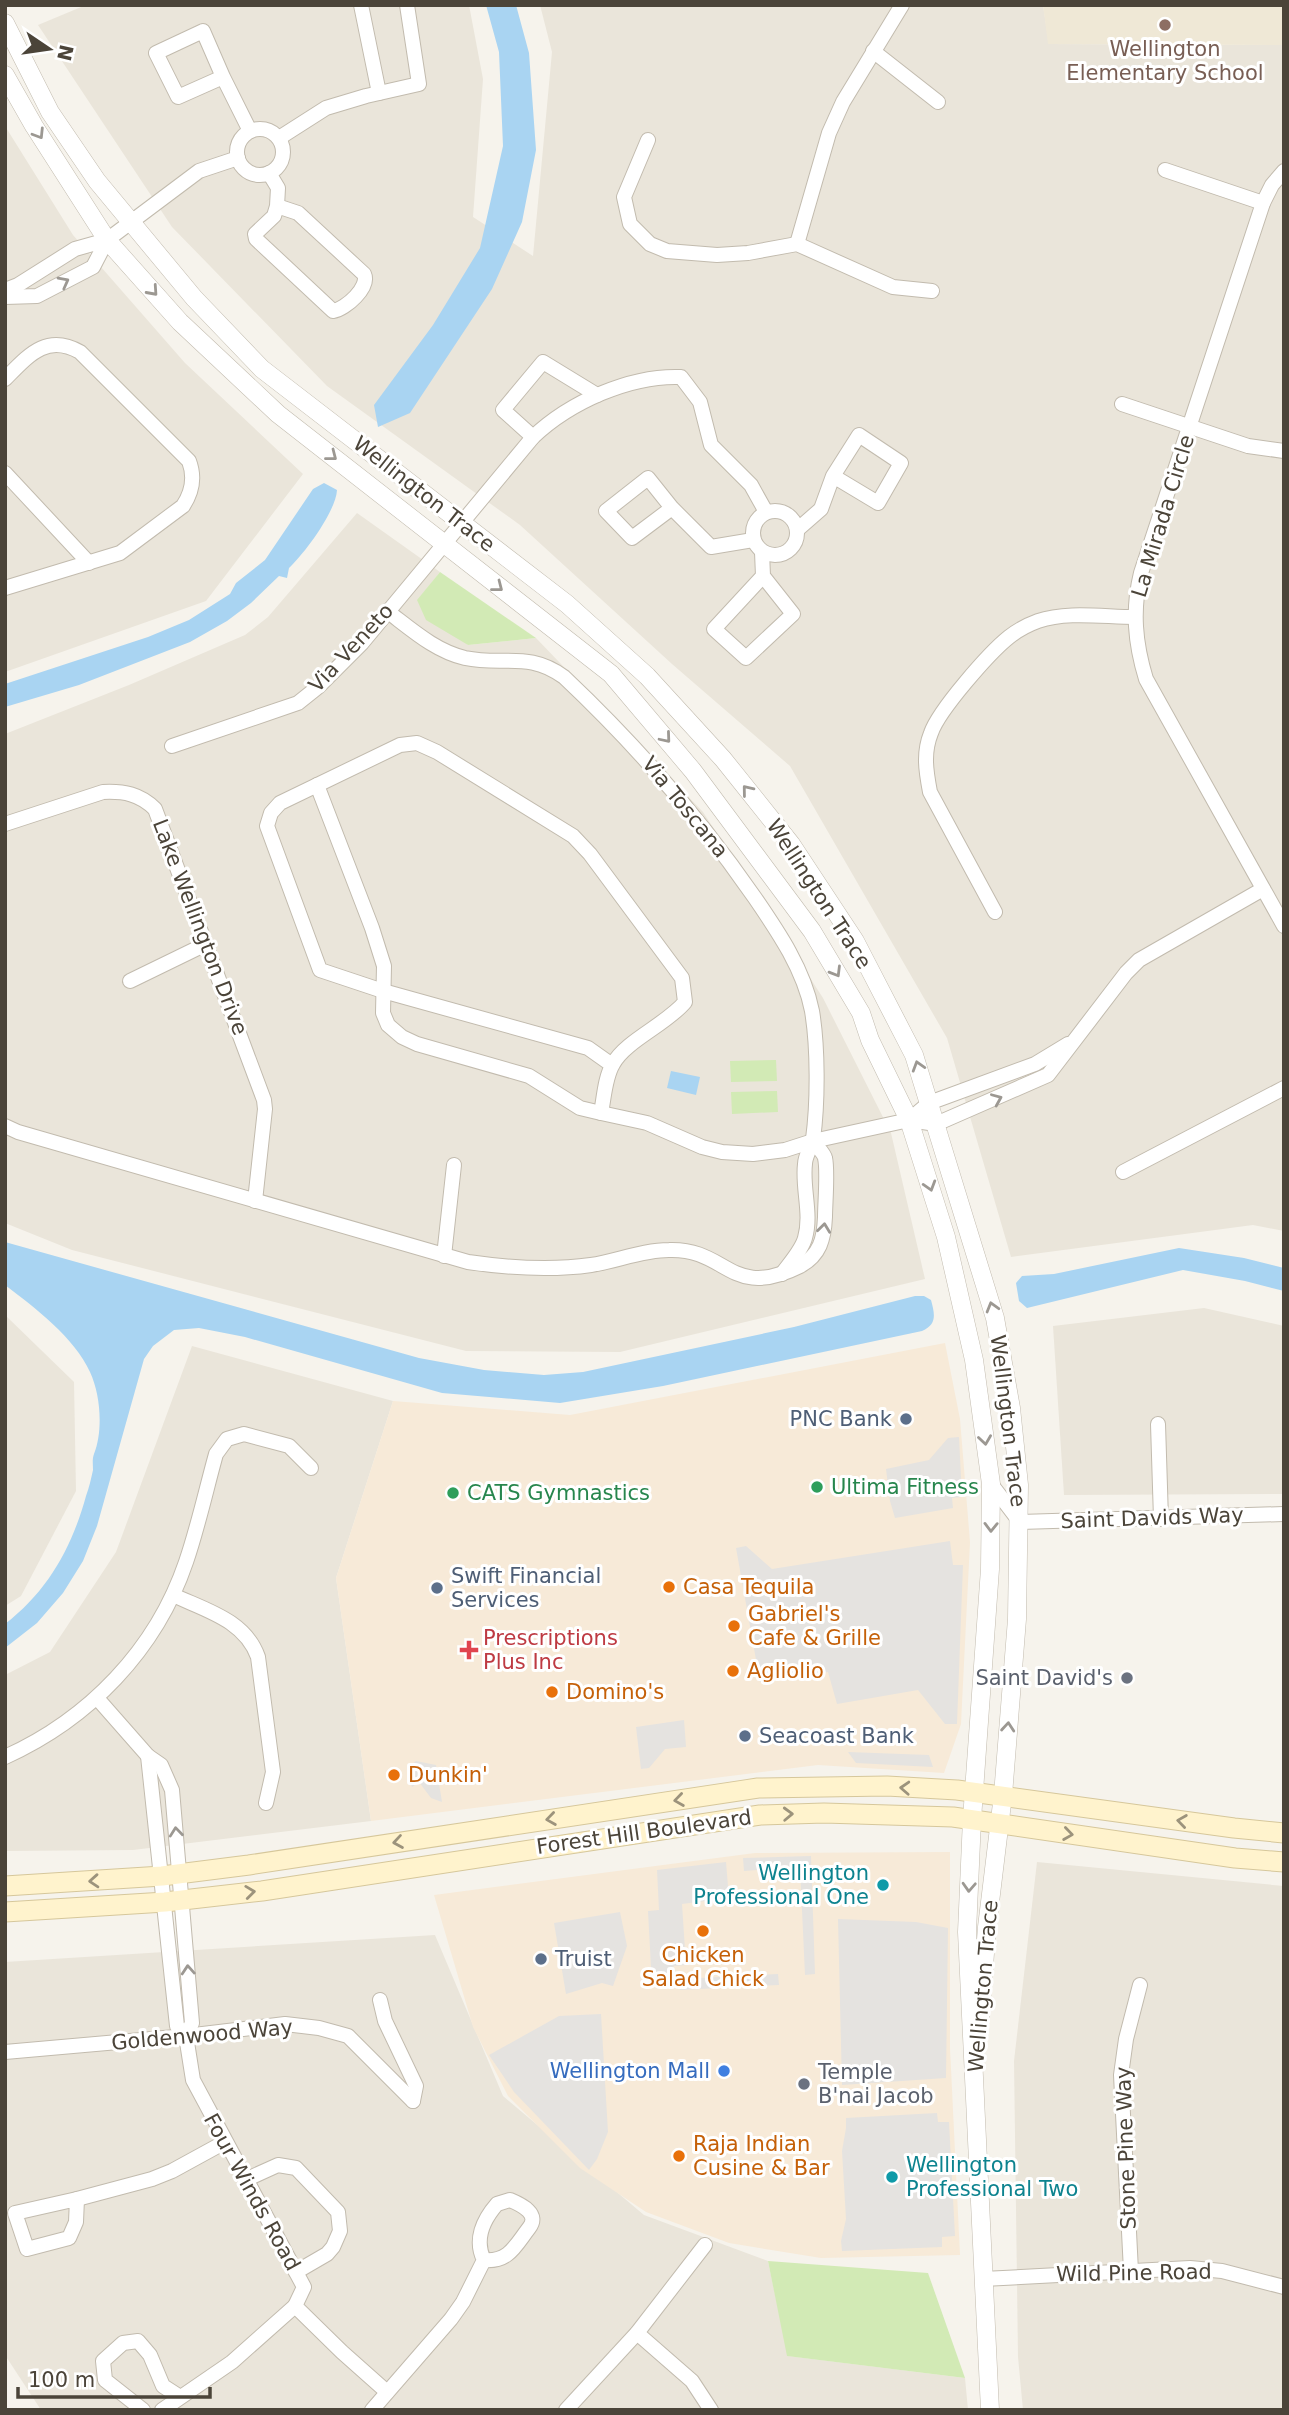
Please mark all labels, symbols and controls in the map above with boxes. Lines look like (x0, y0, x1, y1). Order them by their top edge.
north arrow (14, 14, 84, 84)
marker: Wellington Elementary School (1157, 17, 1173, 33)
place label: Wellington Elementary School (1066, 37, 1264, 85)
text: N (53, 43, 78, 63)
one-way arrow (31, 126, 44, 139)
one-way arrow (57, 277, 70, 290)
one-way arrow (145, 283, 157, 296)
street label: Wellington Trace (348, 431, 500, 557)
street label: La Mirada Circle (1127, 432, 1199, 600)
one-way arrow (324, 448, 336, 461)
one-way arrow (490, 578, 503, 591)
street label: Via Veneto (304, 599, 398, 697)
one-way arrow (658, 730, 670, 743)
street label: Via Toscana (637, 752, 733, 862)
one-way arrow (743, 785, 756, 797)
street label: Wellington Trace (762, 815, 876, 973)
street label: Lake Wellington Drive (148, 816, 252, 1038)
one-way arrow (828, 964, 841, 977)
one-way arrow (911, 1060, 926, 1072)
one-way arrow (989, 1093, 1002, 1107)
one-way arrow (921, 1179, 936, 1191)
one-way arrow (816, 1222, 831, 1234)
one-way arrow (985, 1301, 1000, 1313)
street label: Wellington Trace (986, 1333, 1030, 1509)
place label: PNC Bank (790, 1407, 893, 1431)
marker: PNC Bank (898, 1411, 914, 1427)
one-way arrow (977, 1434, 992, 1446)
place label: Ultima Fitness (831, 1475, 979, 1499)
marker: Ultima Fitness (809, 1479, 825, 1495)
place label: CATS Gymnastics (467, 1481, 650, 1505)
marker: CATS Gymnastics (445, 1485, 461, 1501)
street label: Saint Davids Way (1060, 1503, 1244, 1533)
one-way arrow (983, 1521, 998, 1532)
place label: Swift Financial Services (451, 1564, 601, 1612)
place label: Casa Tequila (683, 1575, 814, 1599)
marker: Casa Tequila (661, 1579, 677, 1595)
marker: Swift Financial Services (429, 1580, 445, 1596)
place label: Gabriel's Cafe & Grille (748, 1602, 881, 1650)
marker: Gabriel's Cafe & Grille (726, 1618, 742, 1634)
place label: Prescriptions Plus Inc (483, 1626, 618, 1674)
marker: Prescriptions Plus Inc (461, 1642, 477, 1658)
place label: Agliolio (747, 1659, 824, 1683)
marker: Agliolio (725, 1663, 741, 1679)
place label: Saint David's (975, 1666, 1113, 1690)
marker: Saint David's (1119, 1670, 1135, 1686)
place label: Domino's (566, 1680, 664, 1704)
marker: Domino's (544, 1684, 560, 1700)
one-way arrow (1000, 1722, 1015, 1733)
place label: Seacoast Bank (759, 1724, 915, 1748)
marker: Seacoast Bank (737, 1728, 753, 1744)
place label: Dunkin' (408, 1763, 488, 1787)
marker: Dunkin' (386, 1767, 402, 1783)
one-way arrow (900, 1780, 911, 1795)
one-way arrow (673, 1792, 685, 1807)
street label: Forest Hill Boulevard (535, 1805, 753, 1859)
one-way arrow (783, 1806, 793, 1822)
one-way arrow (545, 1811, 556, 1826)
one-way arrow (1176, 1814, 1188, 1829)
one-way arrow (169, 1826, 184, 1837)
one-way arrow (1062, 1826, 1073, 1841)
one-way arrow (393, 1834, 404, 1849)
place label: Wellington Professional One (693, 1861, 869, 1909)
one-way arrow (88, 1873, 99, 1888)
marker: Wellington Professional One (875, 1877, 891, 1893)
one-way arrow (961, 1882, 976, 1893)
one-way arrow (245, 1884, 256, 1899)
street label: Wellington Trace (963, 1899, 1003, 2073)
marker: Chicken Salad Chick (695, 1923, 711, 1939)
place label: Chicken Salad Chick (642, 1943, 765, 1991)
place label: Truist (554, 1947, 612, 1971)
marker: Truist (533, 1951, 549, 1967)
one-way arrow (181, 1964, 196, 1975)
street label: Goldenwood Way (110, 2015, 294, 2055)
place label: Wellington Mall (550, 2059, 710, 2083)
place label: Temple B'nai Jacob (817, 2060, 934, 2108)
marker: Wellington Mall (716, 2063, 732, 2079)
street label: Stone Pine Way (1111, 2066, 1141, 2230)
marker: Temple B'nai Jacob (796, 2076, 812, 2092)
street label: Four Winds Road (199, 2109, 305, 2275)
place label: Raja Indian Cusine & Bar (693, 2132, 830, 2180)
marker: Raja Indian Cusine & Bar (671, 2148, 687, 2164)
place label: Wellington Professional Two (906, 2153, 1078, 2201)
marker: Wellington Professional Two (884, 2169, 900, 2185)
street label: Wild Pine Road (1056, 2260, 1212, 2286)
scale bar (18, 2356, 210, 2400)
text: 100 m (28, 2368, 95, 2392)

